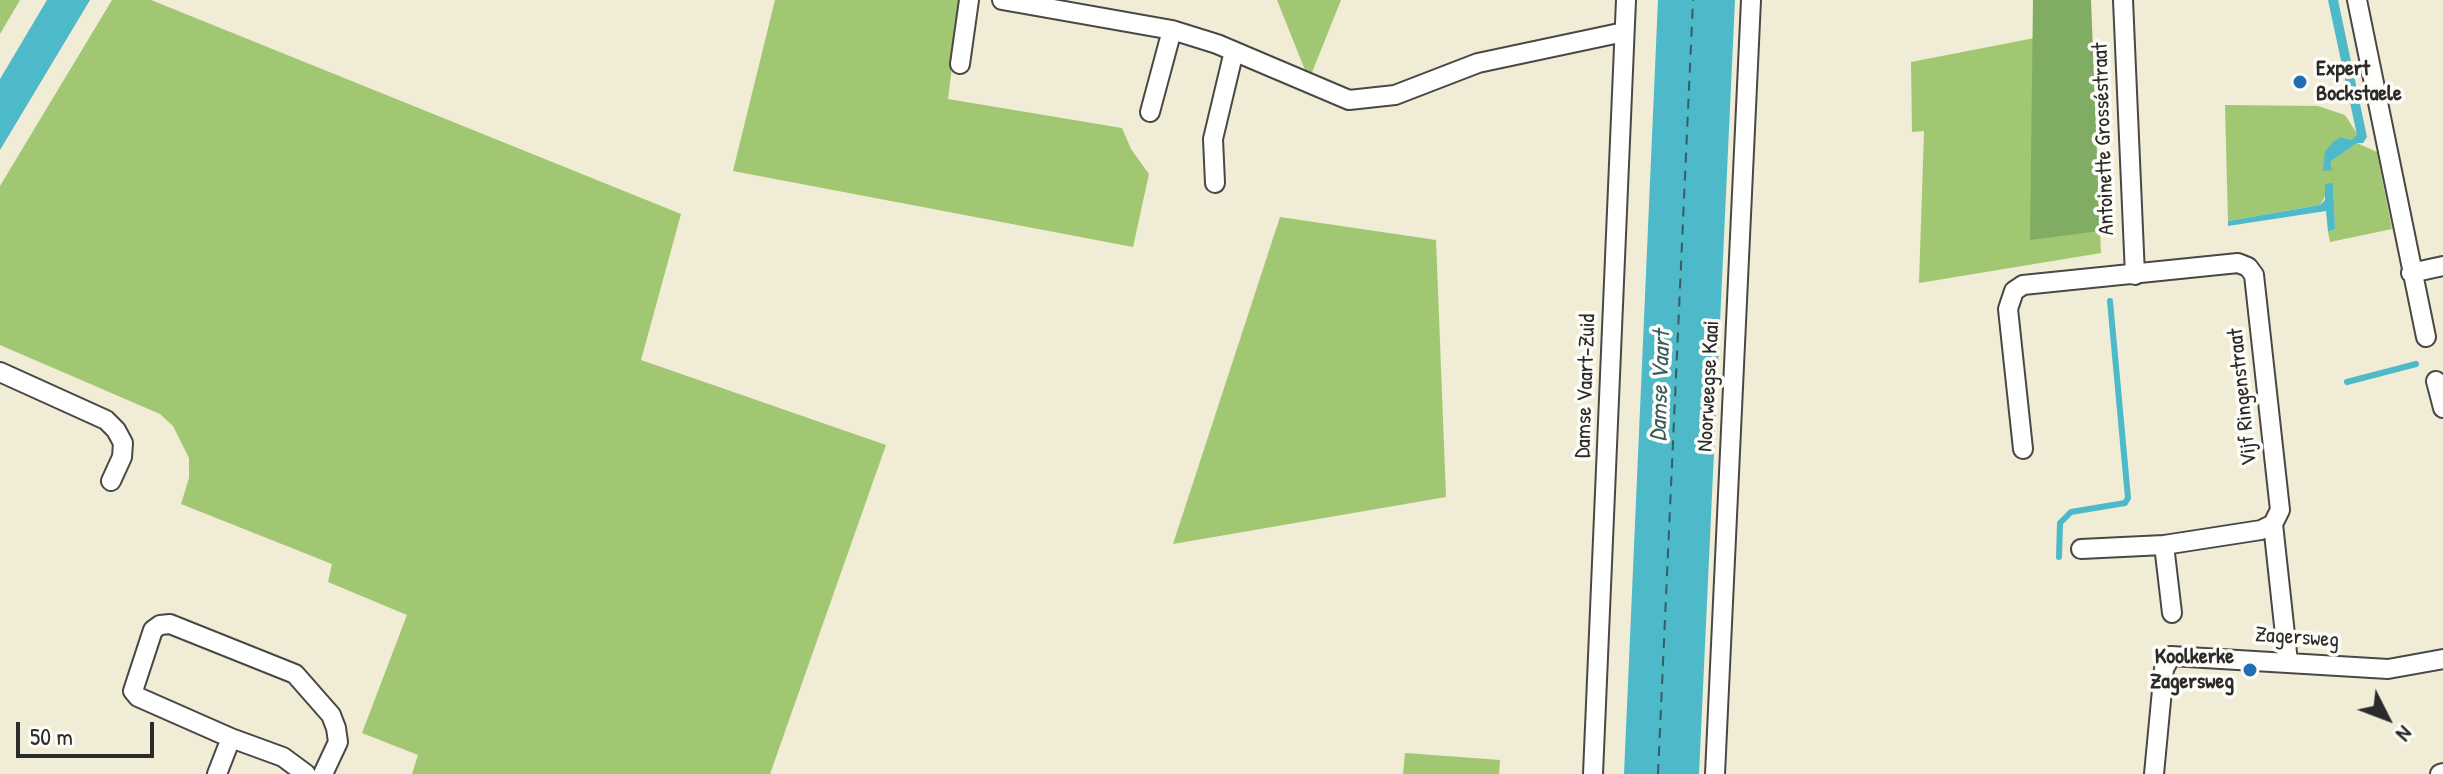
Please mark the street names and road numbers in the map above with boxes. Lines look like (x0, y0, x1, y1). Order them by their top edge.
street label: Antoinette Grosséstraat (2087, 42, 2121, 236)
street label: Damse Vaart-Zuid (1570, 313, 1602, 459)
street label: Noorweegse Kaai (1692, 320, 1726, 452)
street label: Vijf Ringenstraat (2223, 327, 2263, 467)
street label: Zagersweg (2254, 622, 2340, 654)

